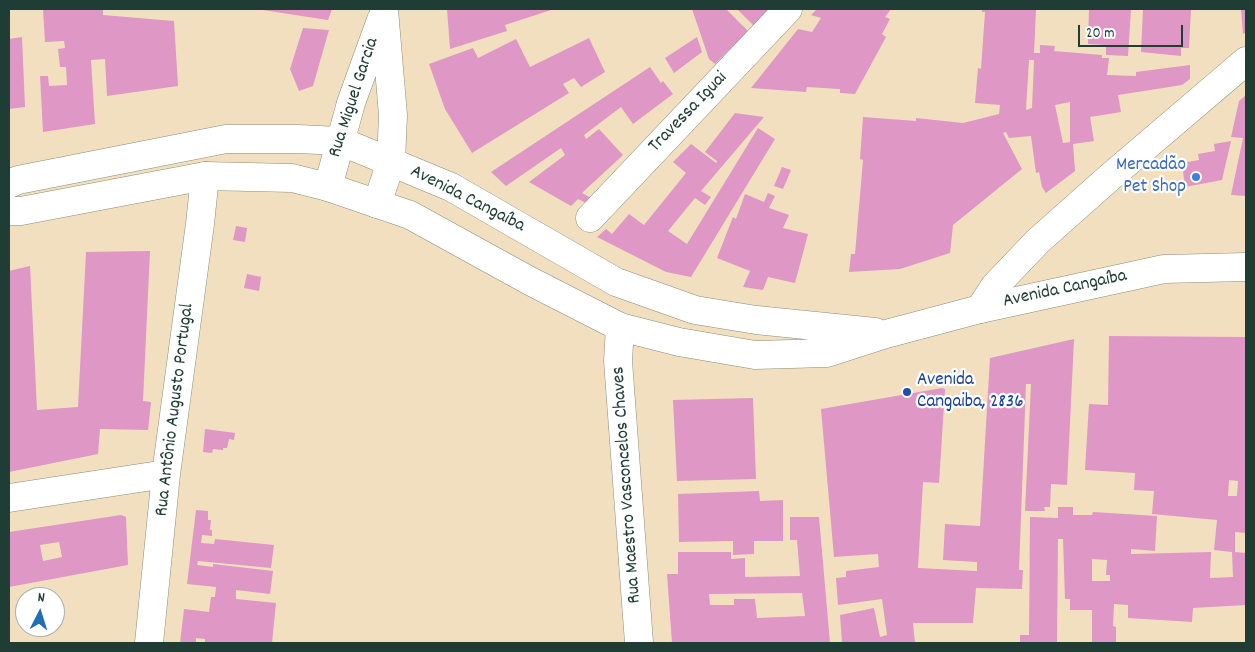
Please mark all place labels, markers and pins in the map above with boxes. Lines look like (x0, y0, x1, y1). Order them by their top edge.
place label: Mercadão Pet Shop (1116, 155, 1186, 199)
marker: Mercadão Pet Shop (1190, 171, 1202, 183)
place label: Avenida Cangaiba, 2836 (917, 370, 1024, 414)
marker: Avenida Cangaiba, 2836 (901, 386, 913, 398)

